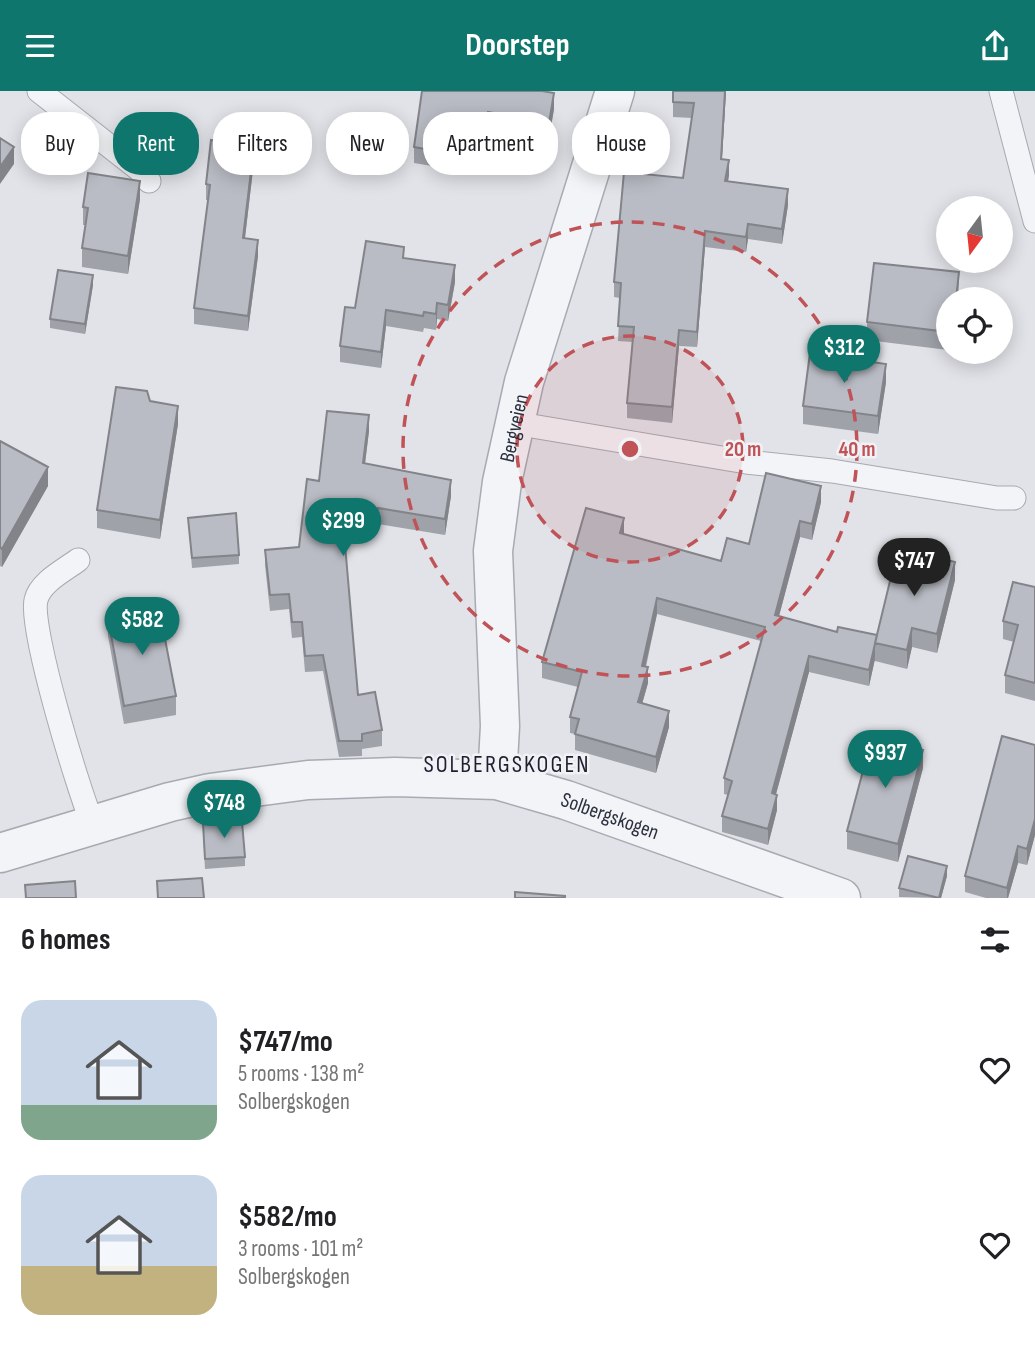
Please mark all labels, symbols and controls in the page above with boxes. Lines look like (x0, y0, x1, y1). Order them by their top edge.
text: Doorstep (465, 26, 570, 65)
icon: menu (21, 27, 59, 65)
icon: share (976, 27, 1014, 65)
chip: Buy (21, 112, 99, 175)
chip: Rent (113, 112, 199, 175)
chip: Filters (213, 112, 312, 175)
chip: New (326, 112, 409, 175)
chip: Apartment (423, 112, 558, 175)
chip: House (572, 112, 670, 175)
north arrow (936, 196, 1013, 273)
map controls (936, 196, 1013, 364)
button: locate (936, 287, 1013, 364)
pin: $312 (803, 325, 885, 385)
text: $312 (823, 334, 865, 362)
street label: Bergveien (495, 392, 534, 465)
centre of rings (618, 437, 642, 461)
text: 20 m (725, 437, 761, 462)
text: 40 m (839, 437, 875, 462)
pin: $299 (302, 498, 384, 558)
text: $299 (321, 507, 365, 535)
pin: $747 (873, 539, 955, 598)
text: $747 (894, 547, 934, 575)
pin: $582 (101, 597, 183, 657)
text: $582 (121, 606, 164, 634)
pin: $937 (844, 731, 926, 790)
text: $937 (864, 739, 907, 767)
district label: SOLBERGSKOGEN (423, 750, 591, 779)
pin: $748 (183, 781, 265, 840)
street label: Solbergskogen (557, 787, 662, 845)
text: $748 (203, 789, 245, 817)
icon: filters (976, 921, 1014, 959)
text: 6 homes (21, 922, 110, 958)
text: $747/mo (238, 1024, 333, 1060)
icon: home (77, 1028, 161, 1112)
icon: heart (976, 1051, 1014, 1089)
text: 5 rooms · 138 m² (238, 1060, 364, 1088)
text: Solbergskogen (238, 1088, 350, 1116)
text: $582/mo (238, 1199, 337, 1235)
icon: home (77, 1203, 161, 1287)
icon: heart (976, 1226, 1014, 1264)
text: 3 rooms · 101 m² (238, 1235, 363, 1263)
text: Solbergskogen (238, 1263, 350, 1291)

